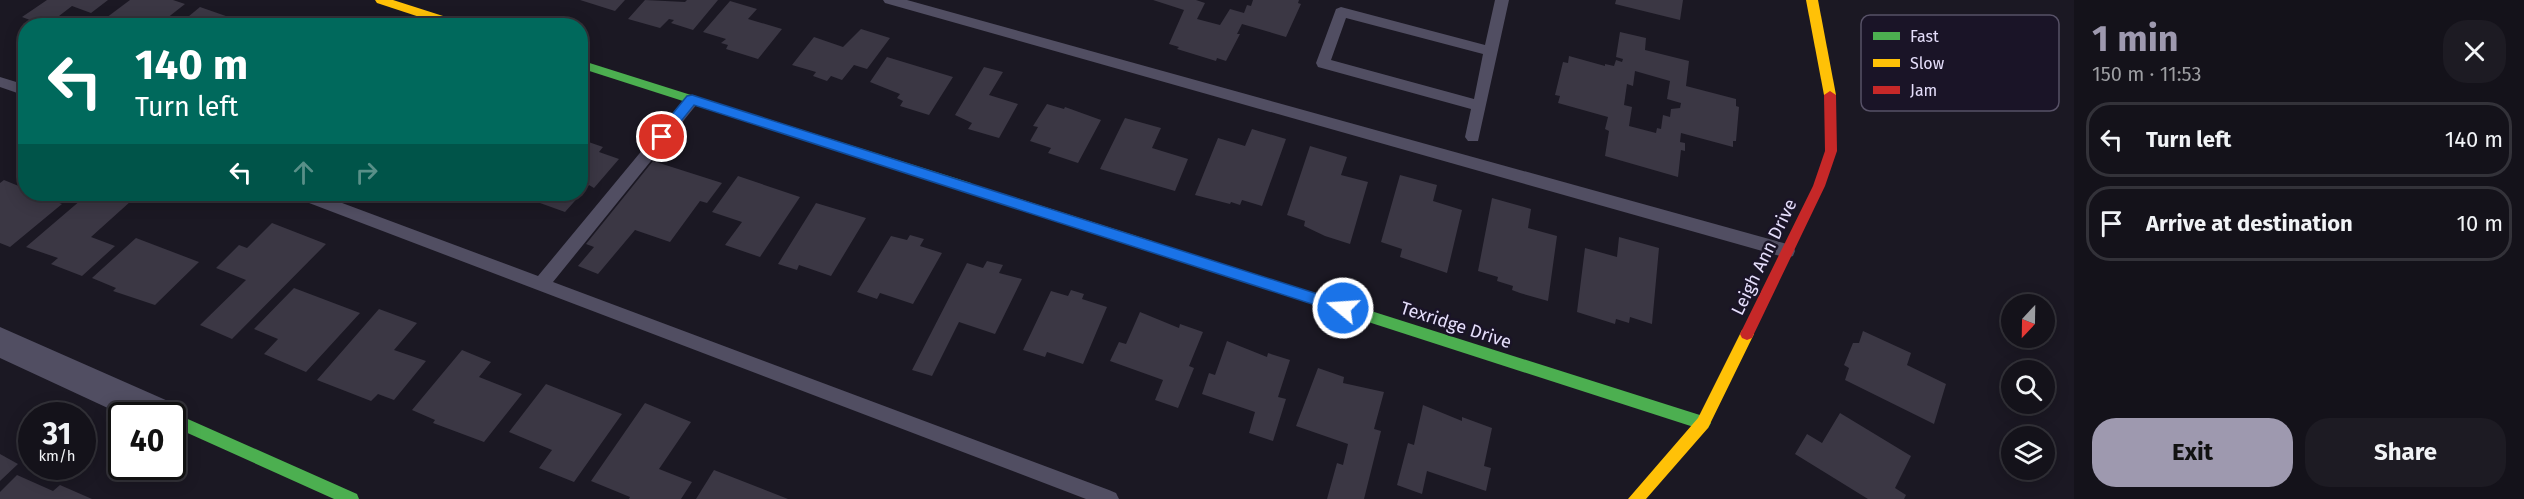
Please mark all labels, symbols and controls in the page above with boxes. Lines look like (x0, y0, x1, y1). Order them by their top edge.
legend (1861, 15, 2059, 111)
text: 1 min (2092, 17, 2179, 61)
button: close (2443, 20, 2506, 83)
text: Fast (1910, 27, 1939, 46)
text: 140 m (135, 40, 248, 90)
icon: left (36, 42, 114, 120)
text: Slow (1910, 54, 1945, 73)
text: 150 m · 11:53 (2092, 62, 2201, 86)
text: Jam (1910, 81, 1937, 100)
text: Turn left (135, 91, 238, 123)
pin (636, 111, 687, 162)
icon: arrive (645, 120, 678, 153)
icon: left (2095, 123, 2128, 156)
text: Turn left (2146, 126, 2231, 153)
text: 140 m (2445, 126, 2503, 153)
icon: left (224, 156, 257, 189)
icon: ahead (287, 156, 320, 189)
icon: right (350, 156, 383, 189)
street label: Leigh Ann Drive (1726, 195, 1802, 319)
icon: arrive (2095, 207, 2128, 240)
text: Arrive at destination (2146, 210, 2353, 237)
text: 10 m (2457, 210, 2503, 237)
position arrow (1311, 276, 1375, 340)
north arrow (2001, 294, 2055, 348)
map controls (2001, 294, 2055, 480)
street label: Texridge Drive (1398, 297, 1514, 353)
button: search (2001, 360, 2055, 414)
speed limit sign: 40 (108, 402, 186, 480)
text: 31 (43, 416, 71, 452)
button: Exit (2092, 418, 2293, 487)
button: Share (2305, 418, 2506, 487)
button: layers (2001, 426, 2055, 480)
text: km/h (38, 447, 76, 465)

